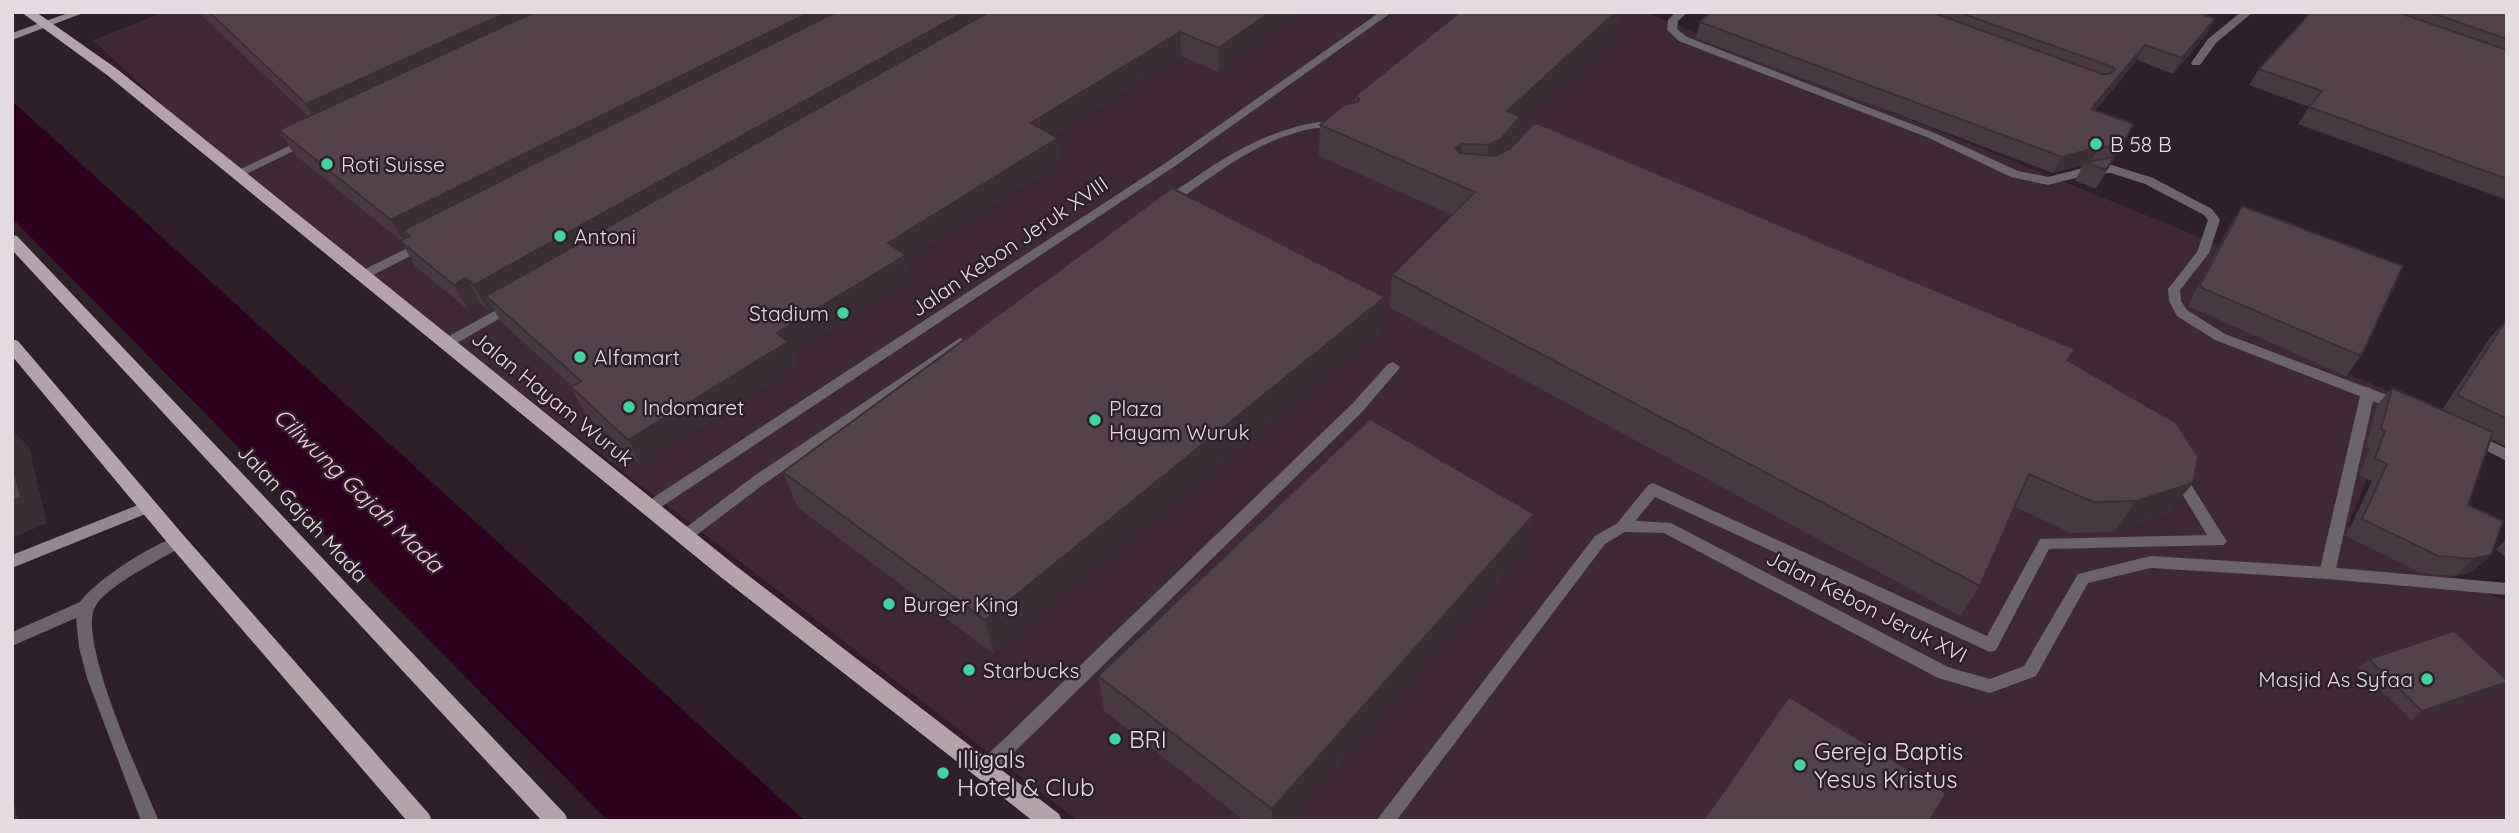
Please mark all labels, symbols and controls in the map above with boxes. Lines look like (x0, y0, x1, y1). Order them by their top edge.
place label: B 58 B (2110, 131, 2172, 157)
marker: B 58 B (2088, 136, 2104, 152)
place label: Roti Suisse (341, 151, 445, 177)
marker: Roti Suisse (319, 156, 335, 172)
street label: Jalan Kebon Jeruk XVIII (905, 170, 1113, 322)
place label: Antoni (574, 223, 636, 249)
marker: Antoni (552, 228, 568, 244)
place label: Stadium (749, 300, 829, 326)
marker: Stadium (835, 305, 851, 321)
street label: Jalan Hayam Wuruk (467, 325, 639, 471)
place label: Alfamart (594, 344, 680, 370)
marker: Alfamart (572, 349, 588, 365)
place label: Indomaret (643, 394, 744, 420)
place label: Plaza Hayam Wuruk (1109, 395, 1250, 445)
marker: Indomaret (621, 399, 637, 415)
water label: Ciliwung Gajah Mada (268, 401, 451, 579)
marker: Plaza Hayam Wuruk (1087, 412, 1103, 428)
street label: Jalan Gajah Mada (232, 439, 374, 587)
street label: Jalan Kebon Jeruk XVI (1762, 544, 1972, 668)
place label: Burger King (903, 591, 1019, 617)
marker: Burger King (881, 596, 897, 612)
place label: Starbucks (983, 657, 1079, 683)
marker: Starbucks (961, 662, 977, 678)
place label: Masjid As Syfaa (2258, 666, 2413, 692)
marker: Masjid As Syfaa (2419, 671, 2435, 687)
place label: BRI (1129, 724, 1167, 754)
marker: BRI (1107, 731, 1123, 747)
place label: Gereja Baptis Yesus Kristus (1814, 736, 1963, 794)
place label: Illigals Hotel & Club (957, 744, 1095, 802)
marker: Gereja Baptis Yesus Kristus (1792, 757, 1808, 773)
marker: Illigals Hotel & Club (935, 765, 951, 781)

